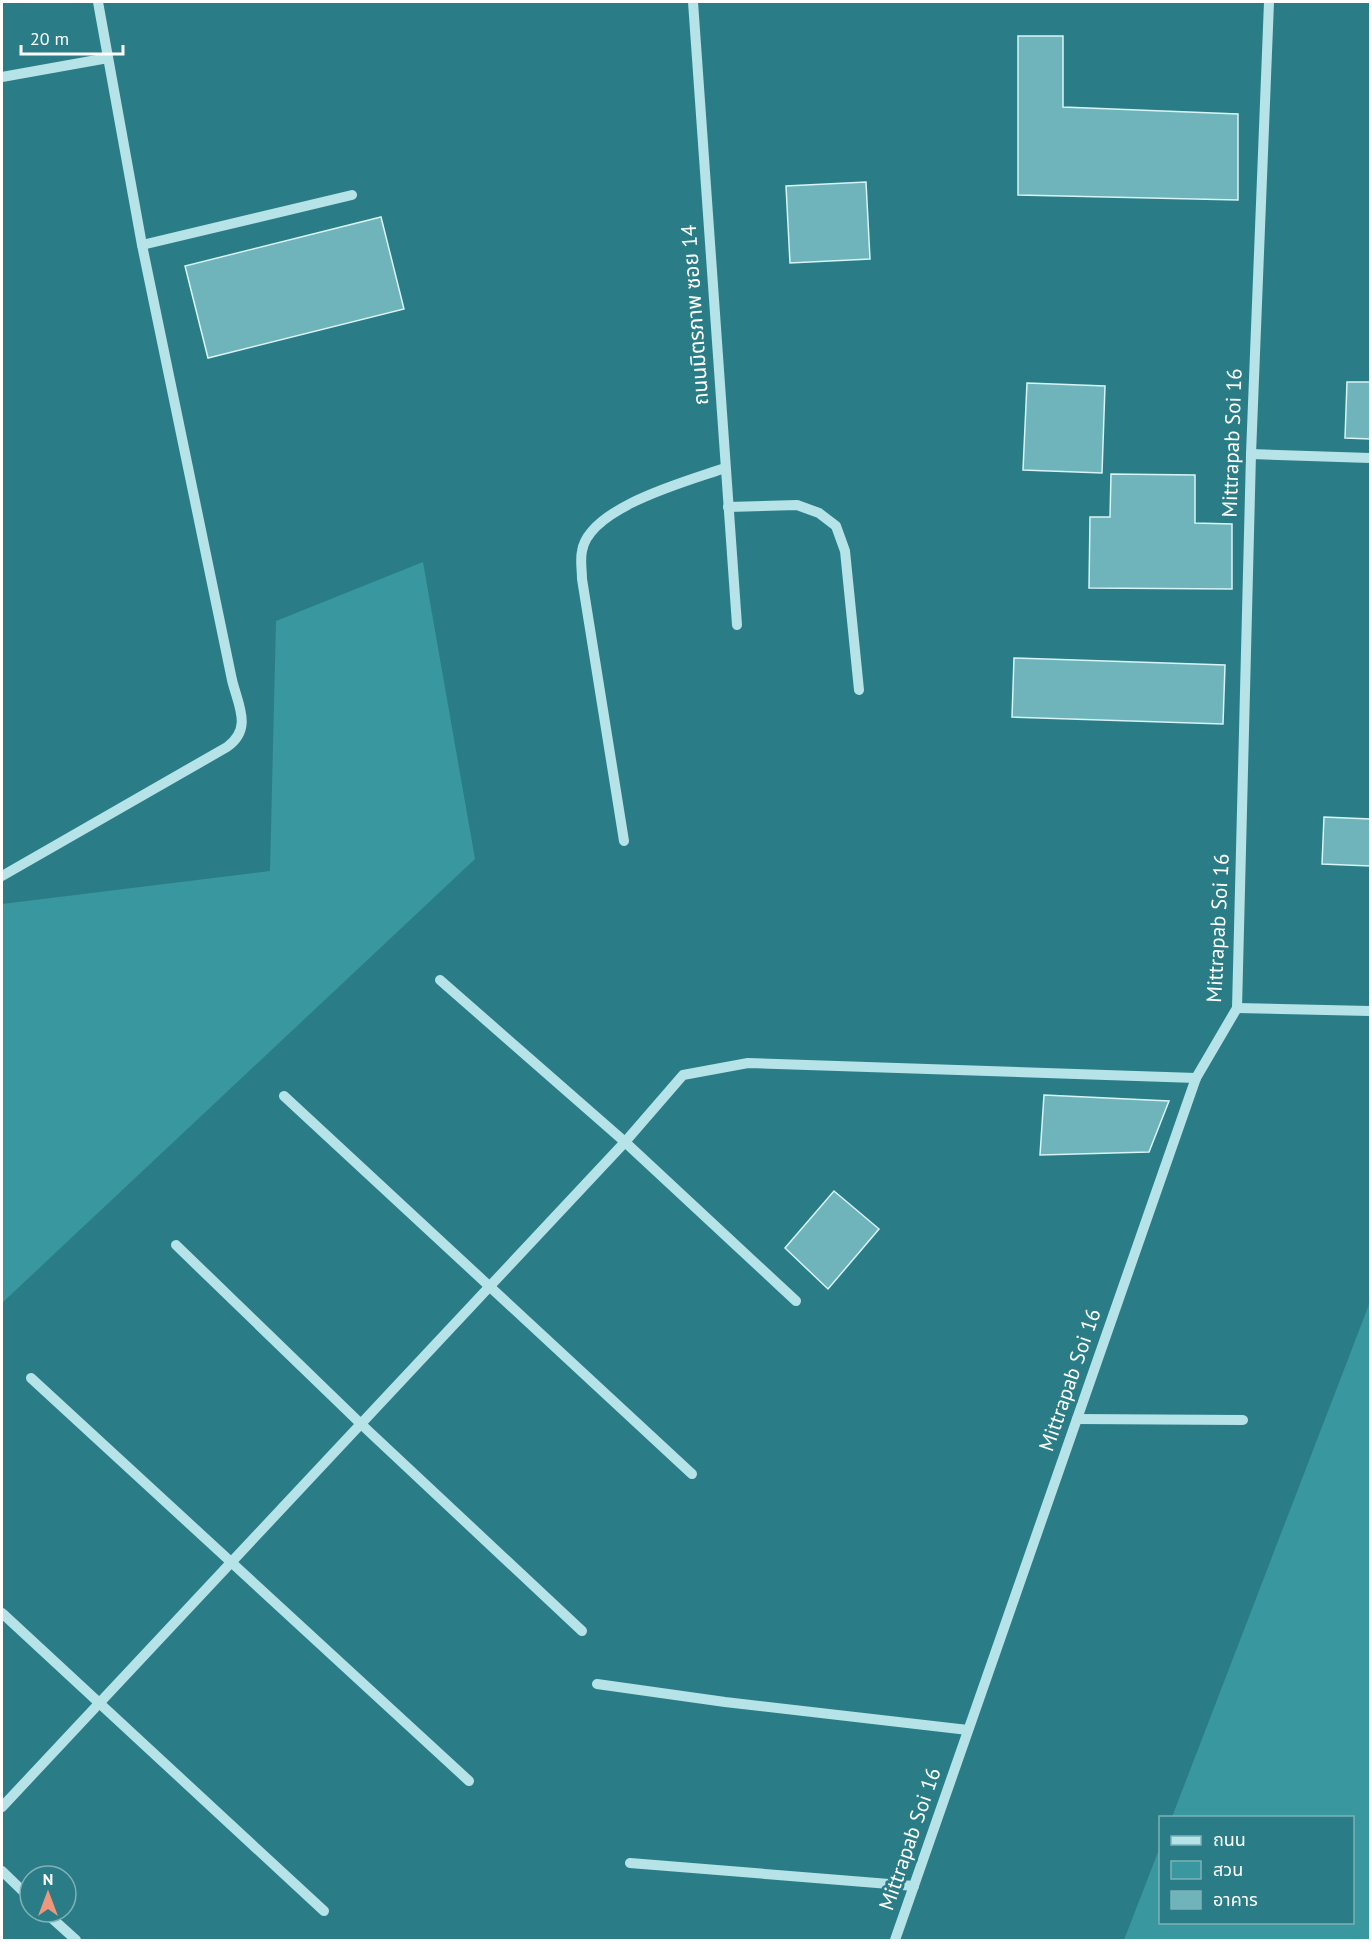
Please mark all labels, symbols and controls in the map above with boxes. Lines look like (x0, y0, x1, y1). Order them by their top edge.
scale bar (21, 18, 123, 56)
text: 20 m (30, 27, 69, 50)
street label: ถนนมิตรภาพ ซอย 14 (675, 224, 714, 406)
street label: Mittrapab Soi 16 (1215, 368, 1248, 518)
street label: Mittrapab Soi 16 (1200, 853, 1235, 1003)
street label: Mittrapab Soi 16 (1032, 1305, 1107, 1455)
street label: Mittrapab Soi 16 (872, 1764, 947, 1914)
legend (1159, 1816, 1354, 1924)
text: ถนน (1213, 1828, 1246, 1851)
text: สวน (1213, 1858, 1243, 1881)
north arrow (18, 1864, 78, 1924)
text: N (43, 1869, 53, 1889)
text: อาคาร (1213, 1888, 1258, 1911)

